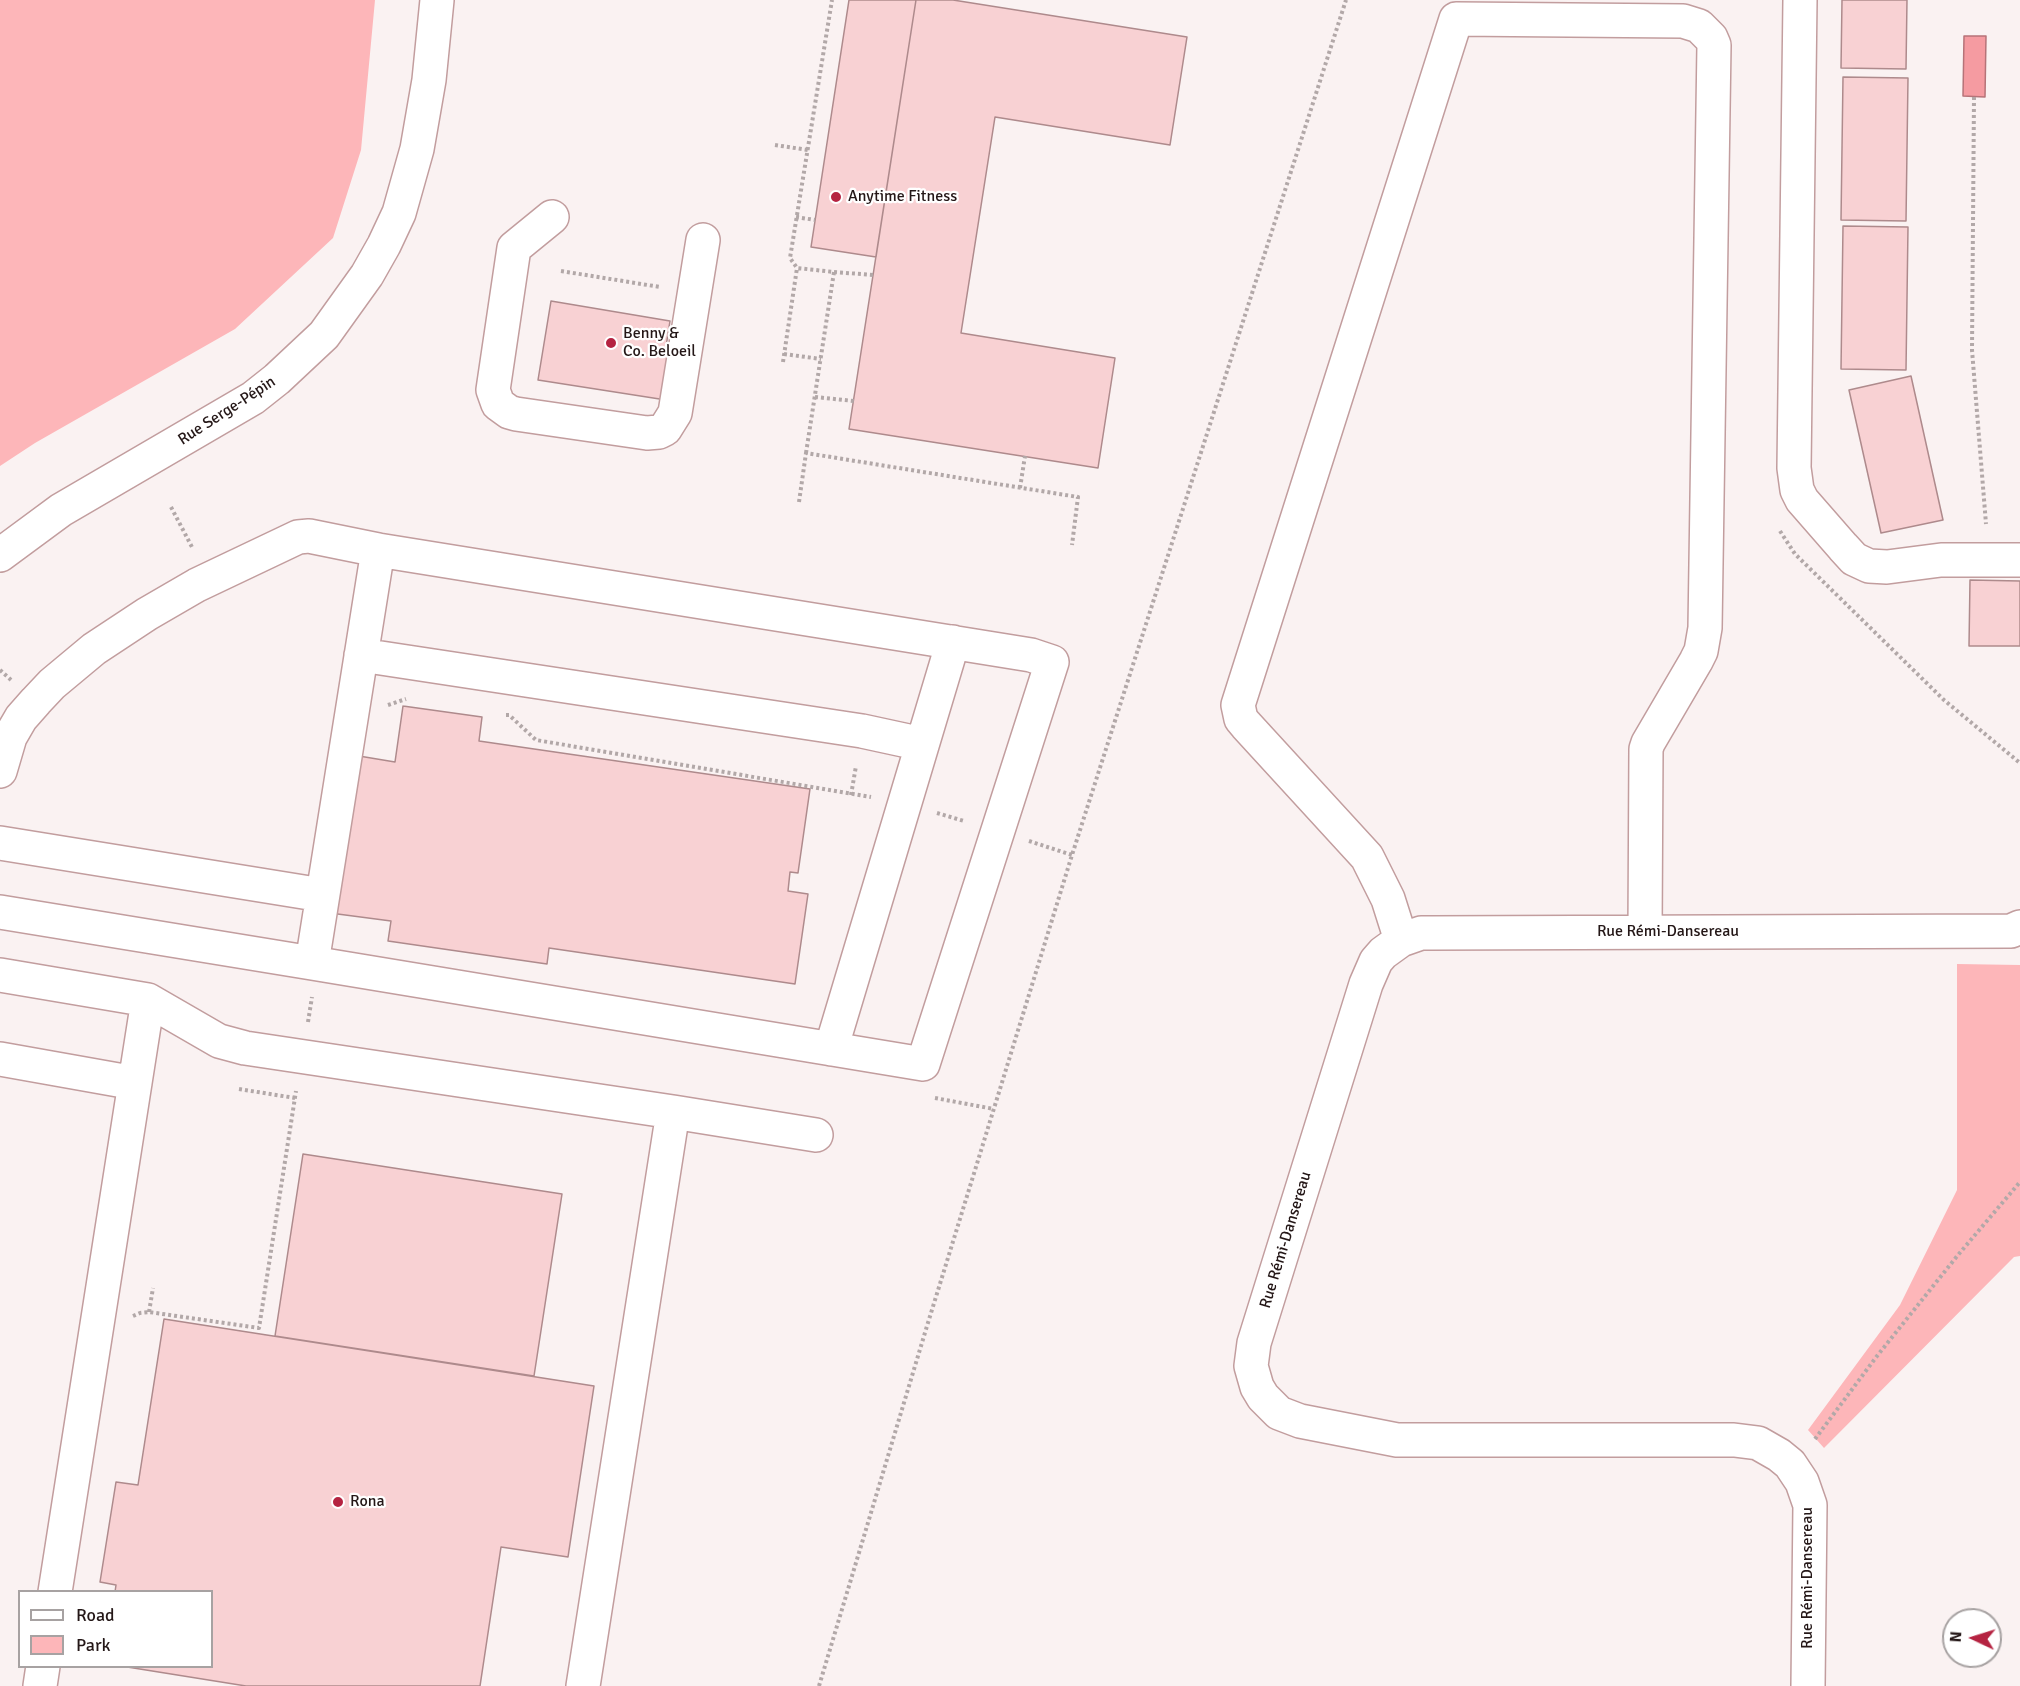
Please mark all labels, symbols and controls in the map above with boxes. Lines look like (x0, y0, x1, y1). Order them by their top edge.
place label: Anytime Fitness (848, 187, 957, 207)
marker: Anytime Fitness (829, 190, 843, 204)
place label: Benny & Co. Beloeil (623, 324, 696, 362)
marker: Benny & Co. Beloeil (604, 336, 618, 350)
street label: Rue Serge-Pépin (175, 372, 279, 450)
street label: Rue Rémi-Dansereau (1597, 922, 1739, 942)
street label: Rue Rémi-Dansereau (1256, 1169, 1316, 1311)
place label: Rona (350, 1492, 385, 1512)
marker: Rona (331, 1495, 345, 1509)
street label: Rue Rémi-Dansereau (1798, 1507, 1818, 1649)
legend (18, 1590, 213, 1668)
text: Road (76, 1604, 115, 1626)
north arrow (1942, 1608, 2002, 1668)
text: N (1946, 1631, 1966, 1643)
text: Park (76, 1634, 111, 1656)

